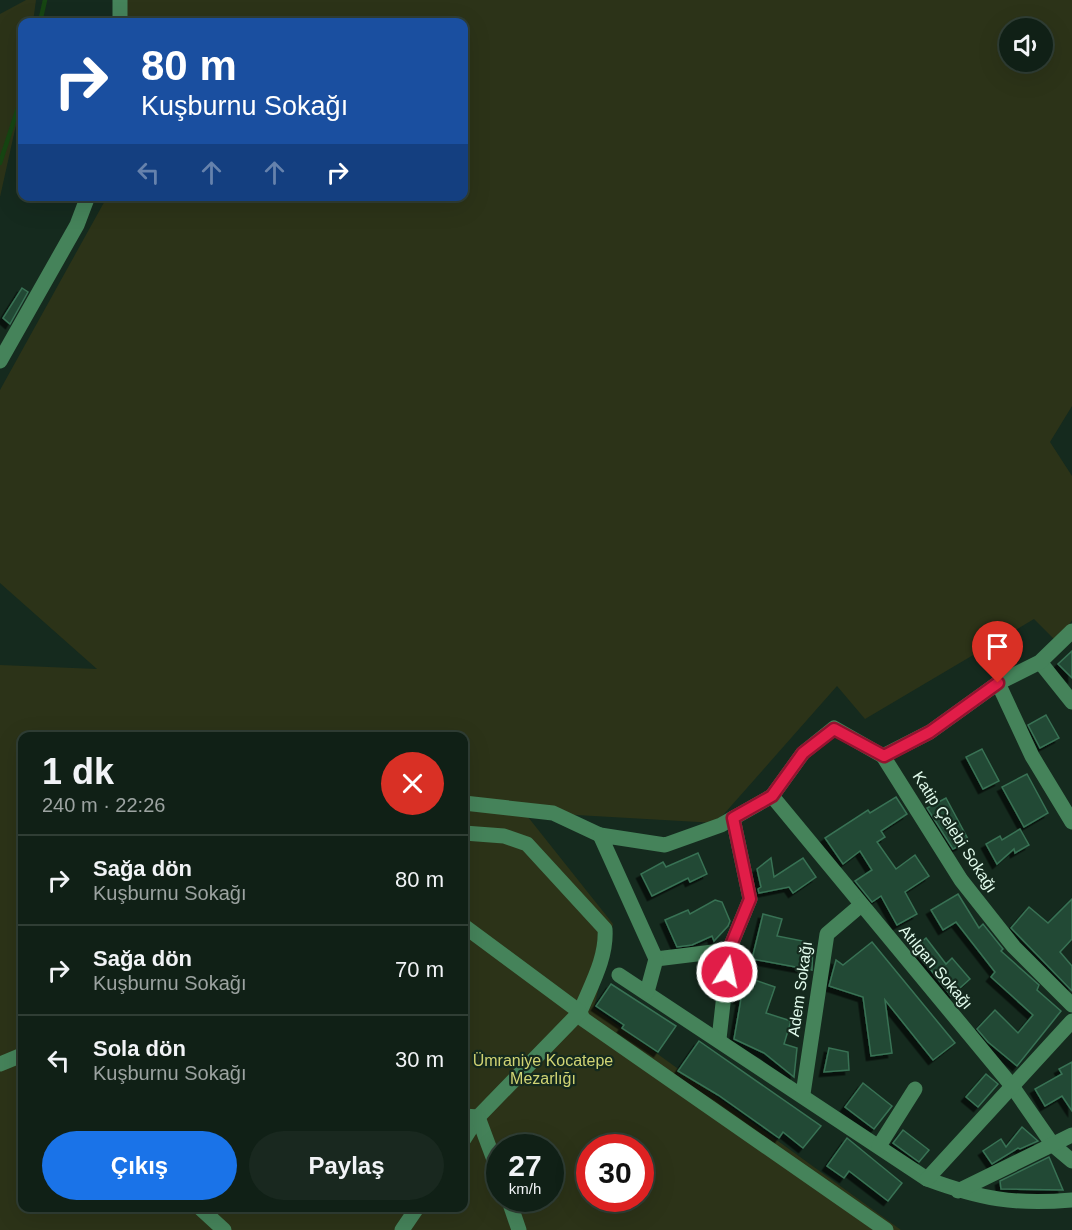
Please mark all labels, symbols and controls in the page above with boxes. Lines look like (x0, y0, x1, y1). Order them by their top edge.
map controls (999, 18, 1053, 72)
button: sound (999, 18, 1053, 72)
icon: right (42, 42, 120, 120)
text: 80 m (141, 42, 237, 89)
text: Kuşburnu Sokağı (141, 91, 348, 121)
icon: left (132, 156, 165, 189)
icon: ahead (195, 156, 228, 189)
icon: ahead (258, 156, 291, 189)
icon: right (321, 156, 354, 189)
pin (972, 621, 1023, 683)
icon: arrive (981, 630, 1014, 663)
text: 1 dk (42, 751, 114, 792)
button: close (381, 752, 444, 815)
street label: Katip Çelebi Sokağı (910, 768, 1000, 896)
text: 240 m · 22:26 (42, 794, 165, 816)
text: Sağa dön (93, 856, 192, 881)
icon: right (42, 864, 75, 897)
text: 80 m (395, 867, 444, 892)
text: Kuşburnu Sokağı (93, 882, 246, 904)
street label: Atılgan Sokağı (896, 922, 976, 1012)
position arrow (695, 940, 759, 1004)
street label: Adem Sokağı (785, 940, 815, 1038)
text: Sağa dön (93, 946, 192, 971)
icon: right (42, 954, 75, 987)
text: 70 m (395, 957, 444, 982)
text: Kuşburnu Sokağı (93, 972, 246, 994)
text: Sola dön (93, 1036, 186, 1061)
icon: left (42, 1044, 75, 1077)
text: 30 m (395, 1047, 444, 1072)
park label: Ümraniye Kocatepe Mezarlığı (473, 1052, 613, 1087)
text: Kuşburnu Sokağı (93, 1062, 246, 1084)
button: Çıkış (42, 1131, 237, 1200)
button: Paylaş (249, 1131, 444, 1200)
speed limit sign: 30 (576, 1134, 654, 1212)
text: 27 (508, 1149, 542, 1182)
text: km/h (509, 1180, 541, 1197)

